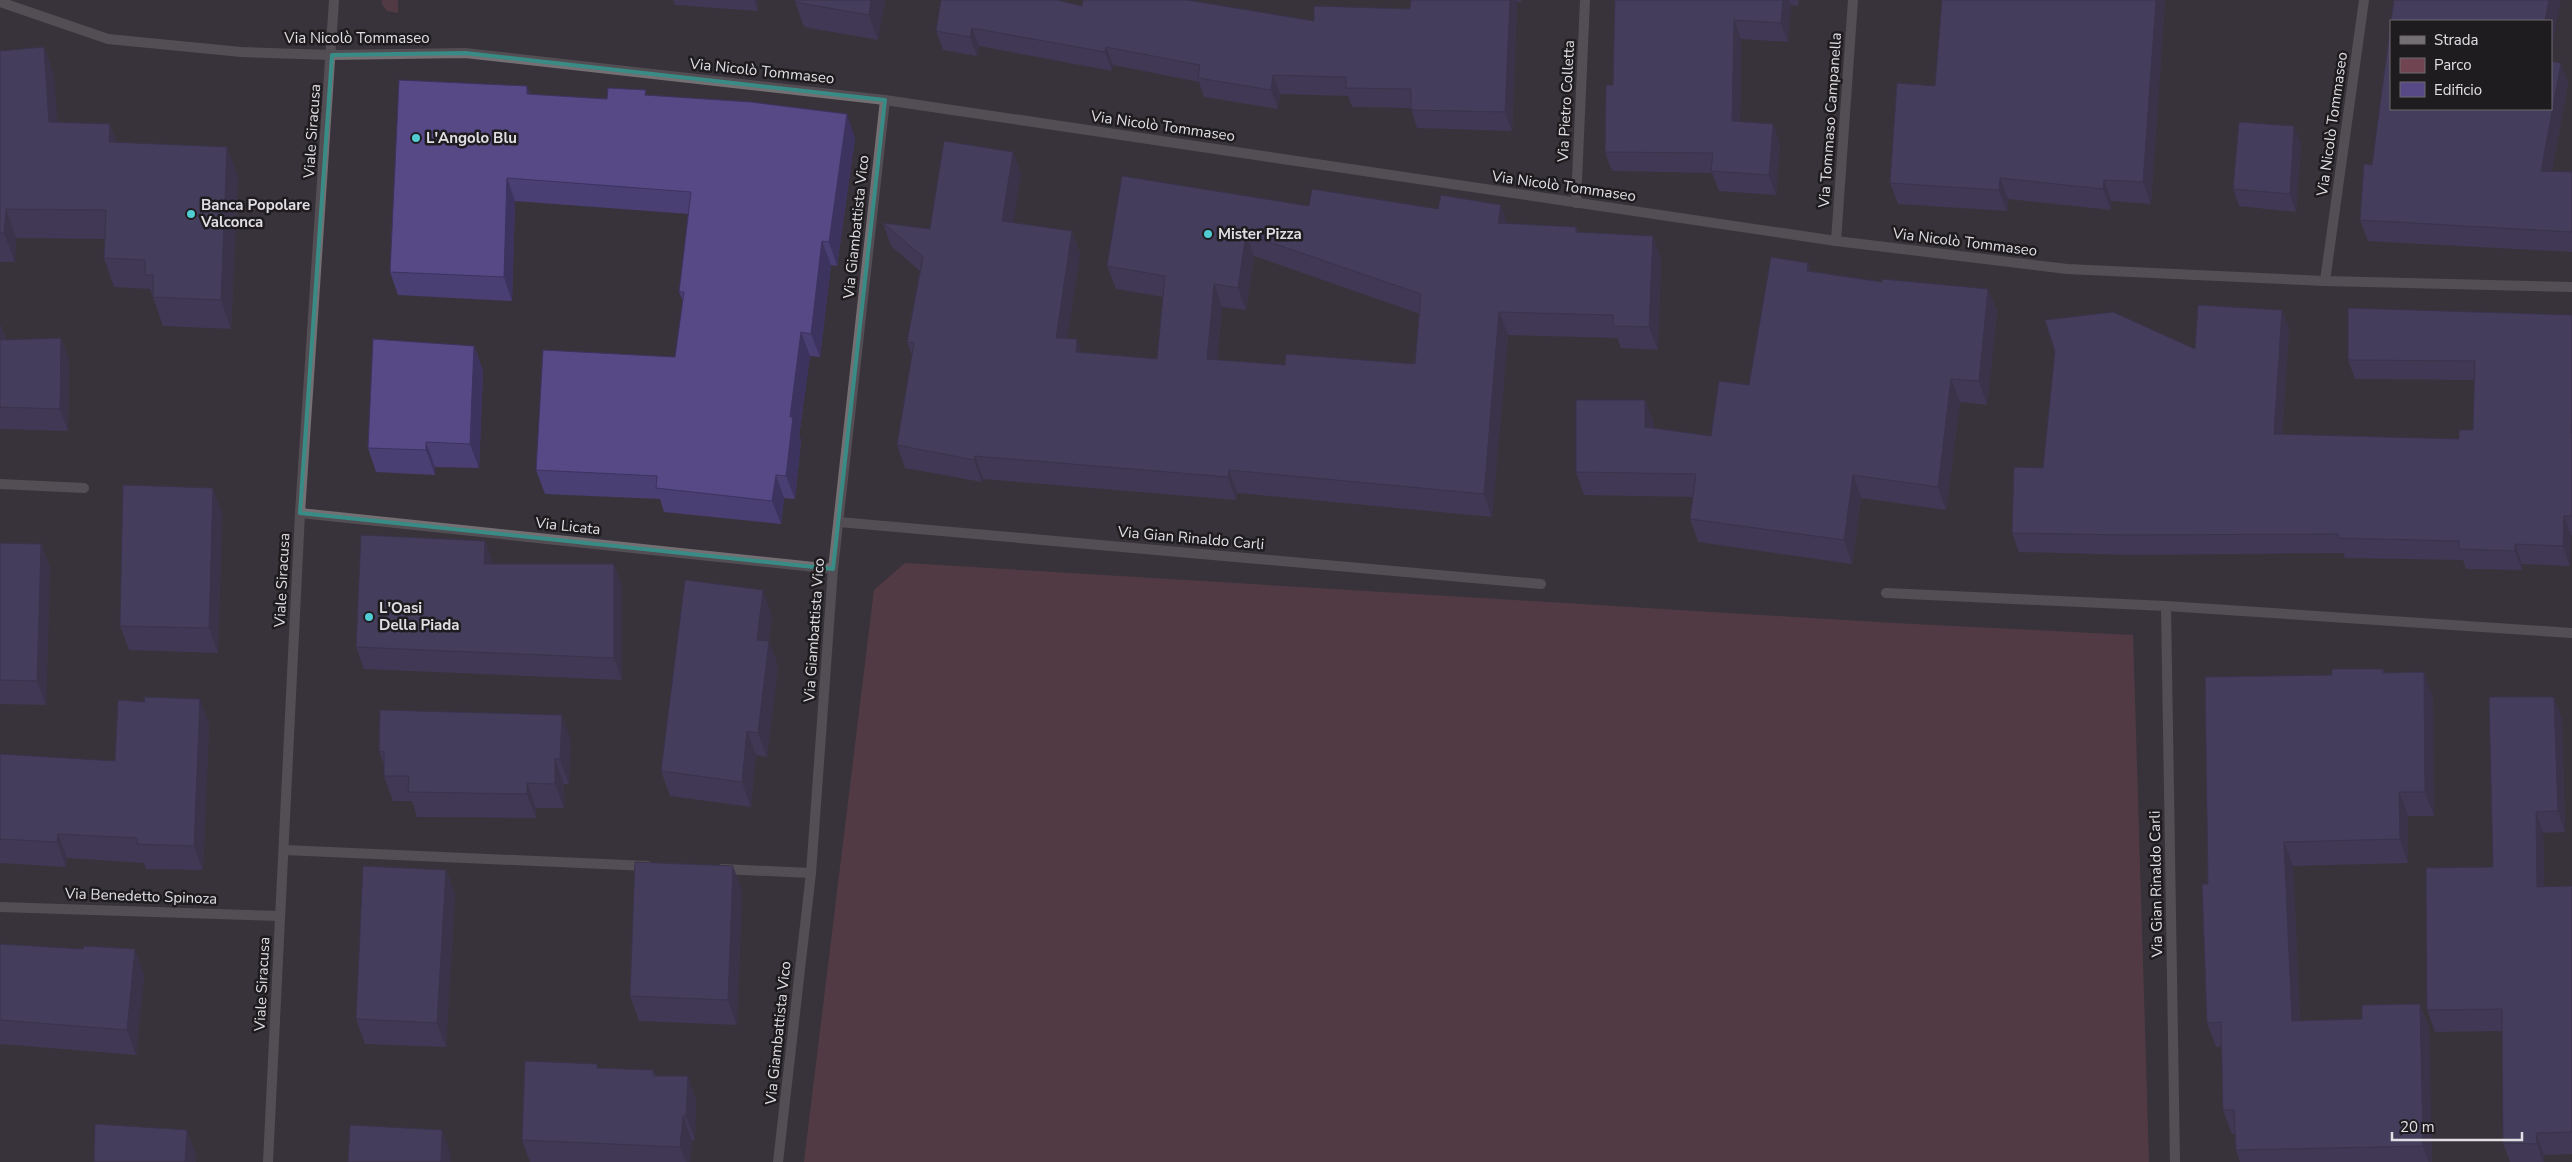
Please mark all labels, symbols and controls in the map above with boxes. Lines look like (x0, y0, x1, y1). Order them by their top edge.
legend (2390, 20, 2552, 110)
street label: Via Nicolò Tommaseo (283, 28, 430, 48)
text: Strada (2434, 30, 2478, 50)
street label: Via Tommaso Campanella (1814, 32, 1846, 209)
street label: Via Pietro Colletta (1553, 39, 1579, 164)
street label: Via Nicolò Tommaseo (2312, 51, 2352, 198)
street label: Via Nicolò Tommaseo (688, 53, 835, 89)
text: Parco (2434, 55, 2472, 75)
text: Edificio (2434, 80, 2482, 100)
street label: Viale Siracusa (299, 83, 325, 180)
street label: Via Nicolò Tommaseo (1089, 106, 1236, 146)
place label: L'Angolo Blu (426, 128, 517, 148)
marker: L'Angolo Blu (410, 132, 422, 144)
street label: Via Giambattista Vico (838, 154, 873, 301)
street label: Via Nicolò Tommaseo (1490, 166, 1637, 206)
place label: Banca Popolare Valconca (200, 195, 310, 232)
marker: Banca Popolare Valconca (185, 208, 197, 220)
street label: Via Nicolò Tommaseo (1891, 223, 2038, 261)
place label: Mister Pizza (1218, 224, 1302, 244)
marker: Mister Pizza (1202, 228, 1214, 240)
street label: Via Licata (533, 513, 602, 539)
street label: Via Gian Rinaldo Carli (1116, 522, 1265, 554)
street label: Viale Siracusa (269, 532, 294, 629)
street label: Via Giambattista Vico (799, 557, 829, 704)
place label: L'Oasi Della Piada (379, 598, 459, 635)
marker: L'Oasi Della Piada (363, 611, 375, 623)
street label: Via Gian Rinaldo Carli (2145, 810, 2167, 959)
street label: Via Benedetto Spinoza (63, 883, 218, 909)
street label: Viale Siracusa (249, 936, 274, 1033)
street label: Via Giambattista Vico (760, 960, 795, 1107)
scale bar (2392, 1110, 2522, 1142)
text: 20 m (2400, 1117, 2435, 1137)

